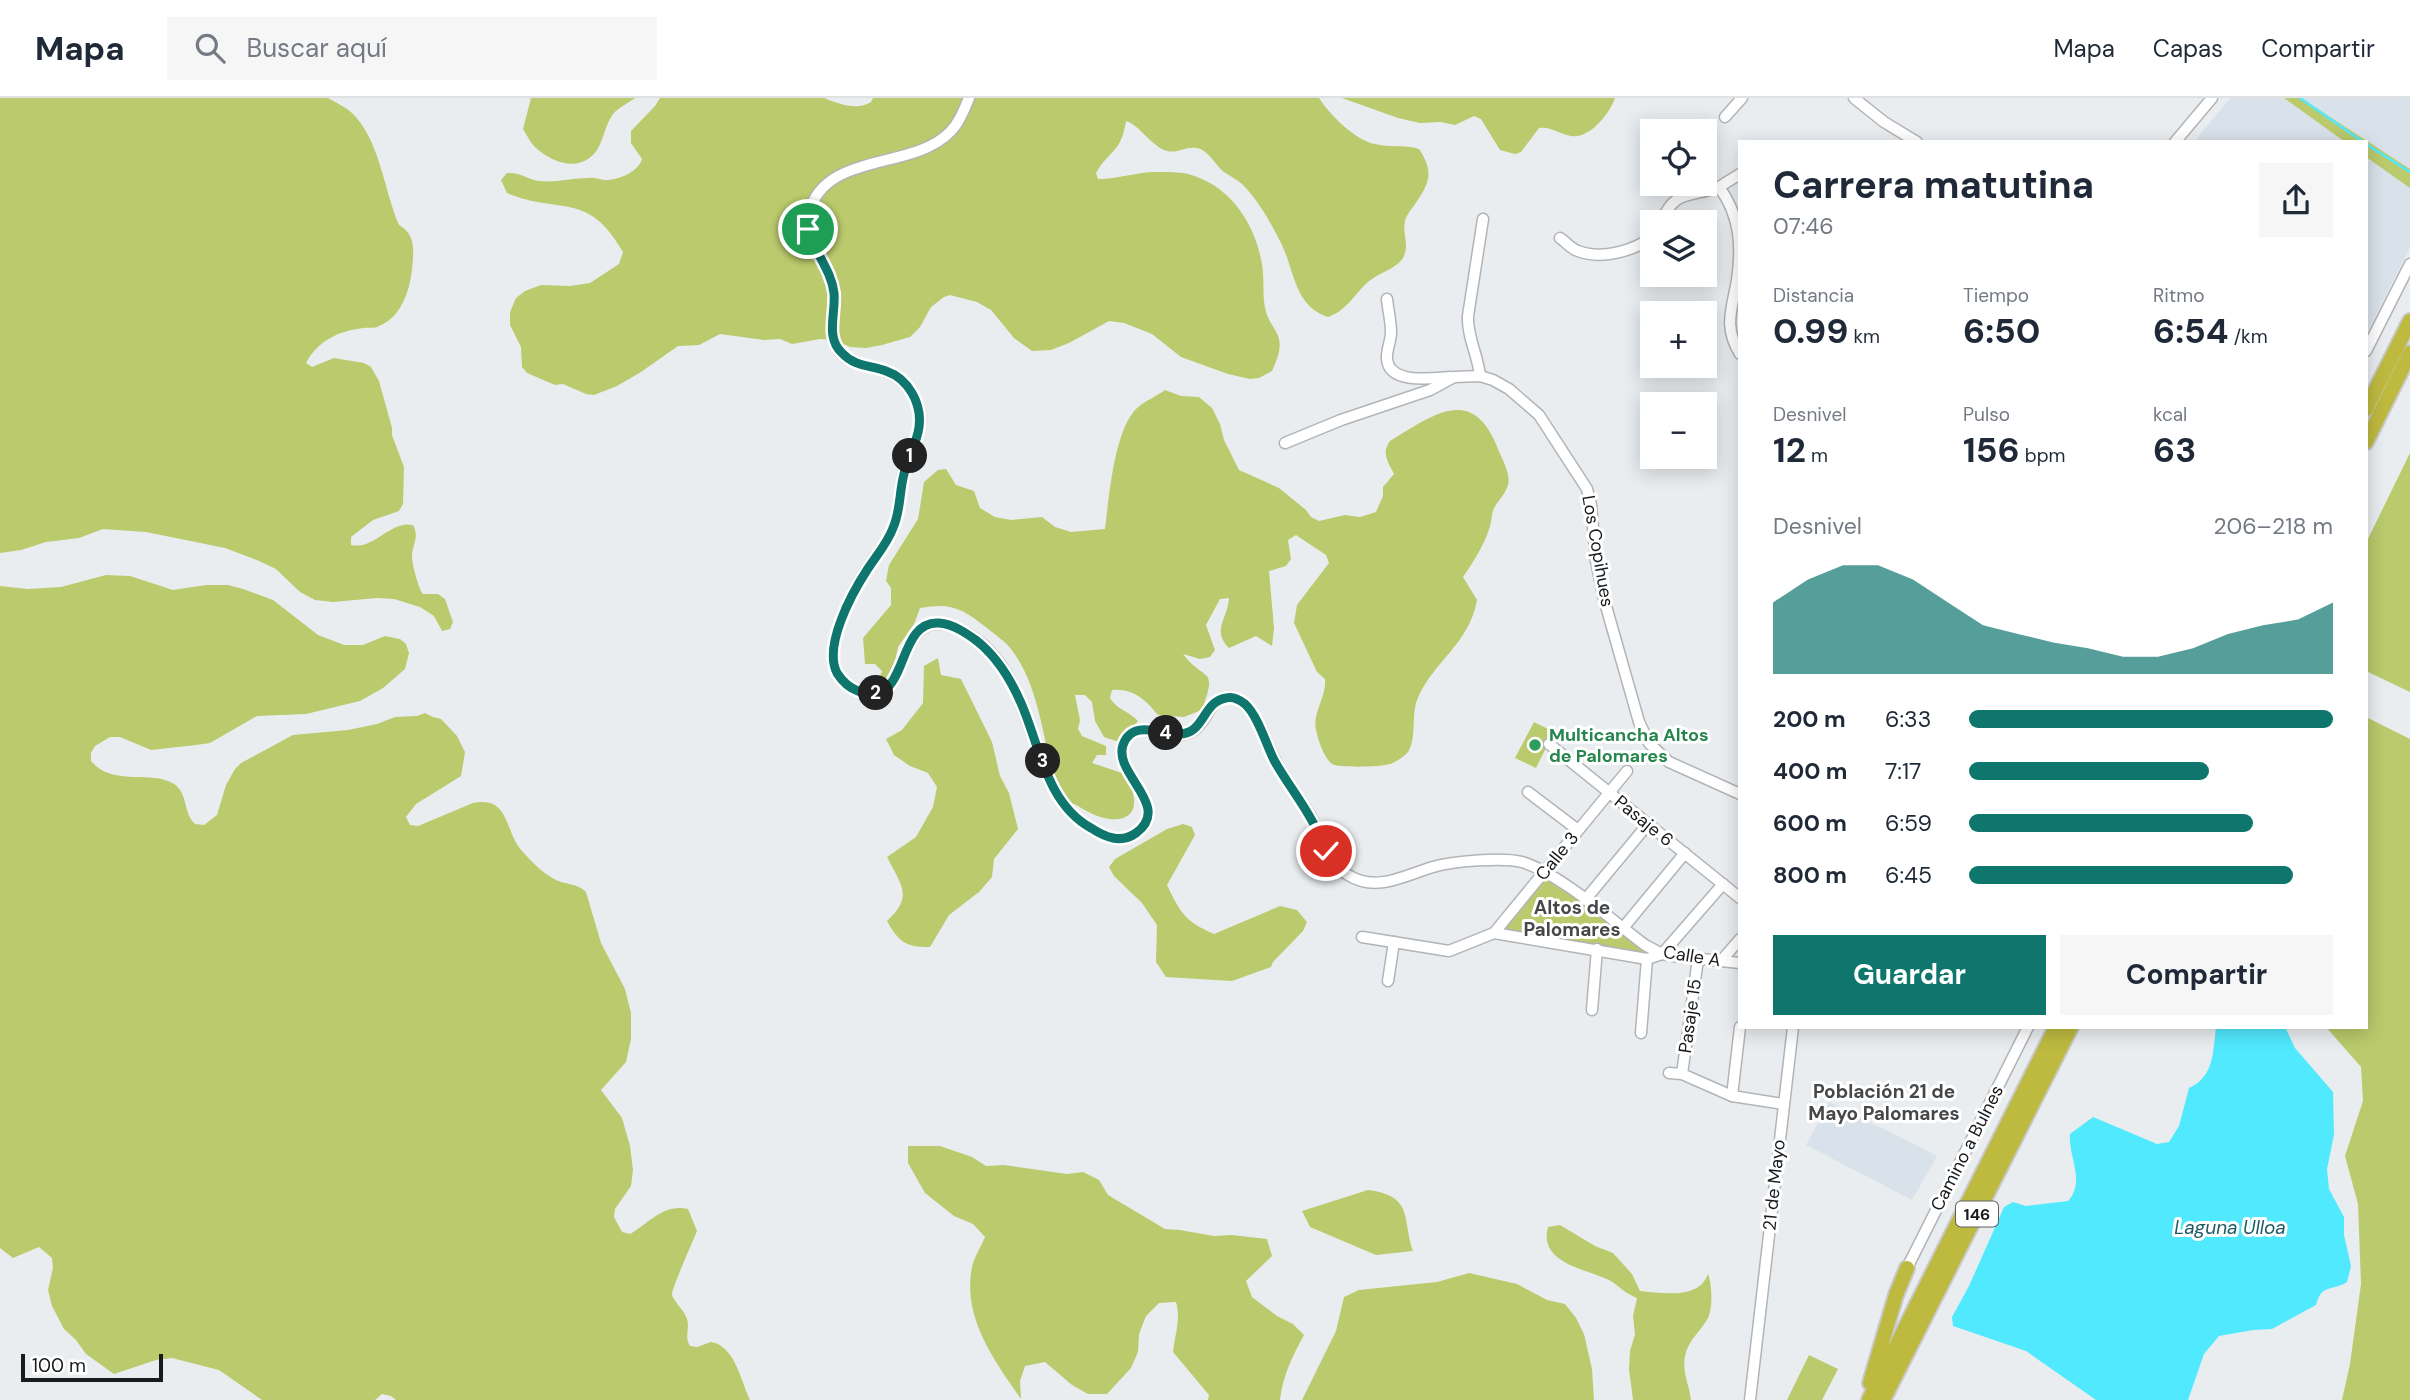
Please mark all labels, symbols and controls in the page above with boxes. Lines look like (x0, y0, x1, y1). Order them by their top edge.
search box (167, 17, 657, 80)
text: Mapa (35, 27, 125, 70)
icon: search (191, 29, 229, 67)
text: Buscar aquí (247, 31, 387, 65)
text: Mapa (2053, 33, 2115, 64)
text: Capas (2153, 33, 2223, 64)
text: Compartir (2261, 33, 2375, 64)
map controls (1640, 119, 1717, 469)
button: locate (1640, 119, 1717, 196)
text: Carrera matutina (1773, 160, 2094, 210)
button: share (2259, 163, 2333, 237)
pin (778, 199, 838, 259)
icon: arrive (789, 210, 827, 248)
button: layers (1640, 210, 1717, 287)
text: 07:46 (1773, 211, 1834, 241)
text: Distancia (1773, 283, 1854, 308)
text: Tiempo (1963, 283, 2029, 308)
text: Ritmo (2153, 283, 2205, 308)
button: + (1640, 301, 1717, 378)
text: 0.99 (1773, 308, 1848, 354)
text: 6:50 (1963, 308, 2041, 354)
text: 6:54 (2153, 308, 2229, 354)
text: km (1848, 324, 1880, 349)
text: /km (2229, 324, 2268, 349)
button: − (1640, 392, 1717, 469)
text: Desnivel (1773, 402, 1846, 427)
text: Pulso (1963, 402, 2010, 427)
text: kcal (2153, 402, 2187, 427)
text: 12 (1773, 427, 1806, 473)
text: 156 (1963, 427, 2020, 473)
text: 63 (2153, 427, 2196, 473)
pin: 1 (892, 438, 928, 474)
text: 1 (906, 443, 913, 468)
text: m (1806, 443, 1828, 468)
text: bpm (2020, 443, 2065, 468)
street label: Los Copihues (1576, 493, 1620, 609)
text: Desnivel (1773, 511, 1862, 541)
text: 206–218 m (2213, 511, 2333, 541)
pin: 2 (858, 676, 894, 710)
text: 2 (870, 680, 881, 705)
text: 200 m (1773, 704, 1846, 734)
text: 6:33 (1885, 704, 1931, 734)
pin: 4 (1148, 716, 1184, 750)
text: 4 (1159, 720, 1172, 745)
place label: Multicancha Altos de Palomares (1549, 723, 1709, 768)
marker: Multicancha Altos de Palomares (1527, 737, 1543, 753)
pin: 3 (1026, 744, 1060, 778)
text: 3 (1037, 748, 1048, 773)
text: 400 m (1773, 756, 1847, 786)
text: 7:17 (1885, 756, 1921, 786)
street label: Pasaje 6 (1610, 790, 1678, 852)
text: 600 m (1773, 808, 1847, 838)
text: 6:59 (1885, 808, 1932, 838)
pin (1296, 821, 1356, 881)
street label: Calle 3 (1530, 827, 1584, 885)
icon: check (1307, 832, 1345, 870)
text: 800 m (1773, 860, 1847, 890)
text: 6:45 (1885, 860, 1932, 890)
district label: Altos de Palomares (1523, 895, 1621, 942)
button: Guardar (1773, 935, 2046, 1015)
button: Compartir (2060, 935, 2333, 1015)
street label: Calle A (1662, 940, 1722, 972)
street label: Pasaje 15 (1673, 977, 1707, 1055)
district label: Población 21 de Mayo Palomares (1808, 1079, 1960, 1126)
street label: Camino a Bulnes (1925, 1081, 2009, 1215)
street label: 21 de Mayo (1757, 1138, 1791, 1232)
road number: 146 (1956, 1202, 1998, 1226)
water label: Laguna Ulloa (2174, 1215, 2286, 1240)
scale bar (21, 1351, 163, 1383)
text: 100 m (32, 1353, 86, 1378)

